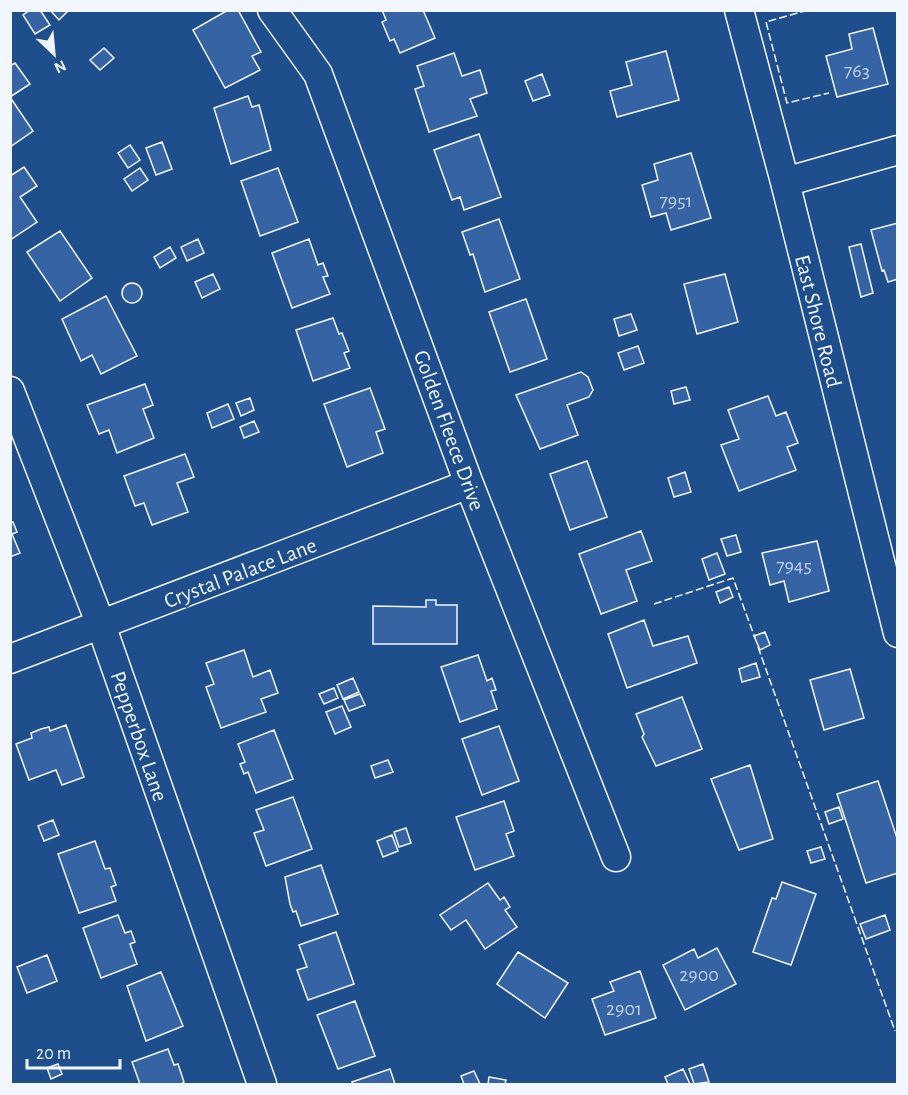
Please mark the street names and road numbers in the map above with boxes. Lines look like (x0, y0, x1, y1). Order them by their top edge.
street label: East Shore Road (791, 253, 845, 390)
street label: Golden Fleece Drive (410, 347, 488, 513)
street label: Crystal Palace Lane (161, 534, 320, 612)
street label: Pepperbox Lane (107, 669, 172, 804)

